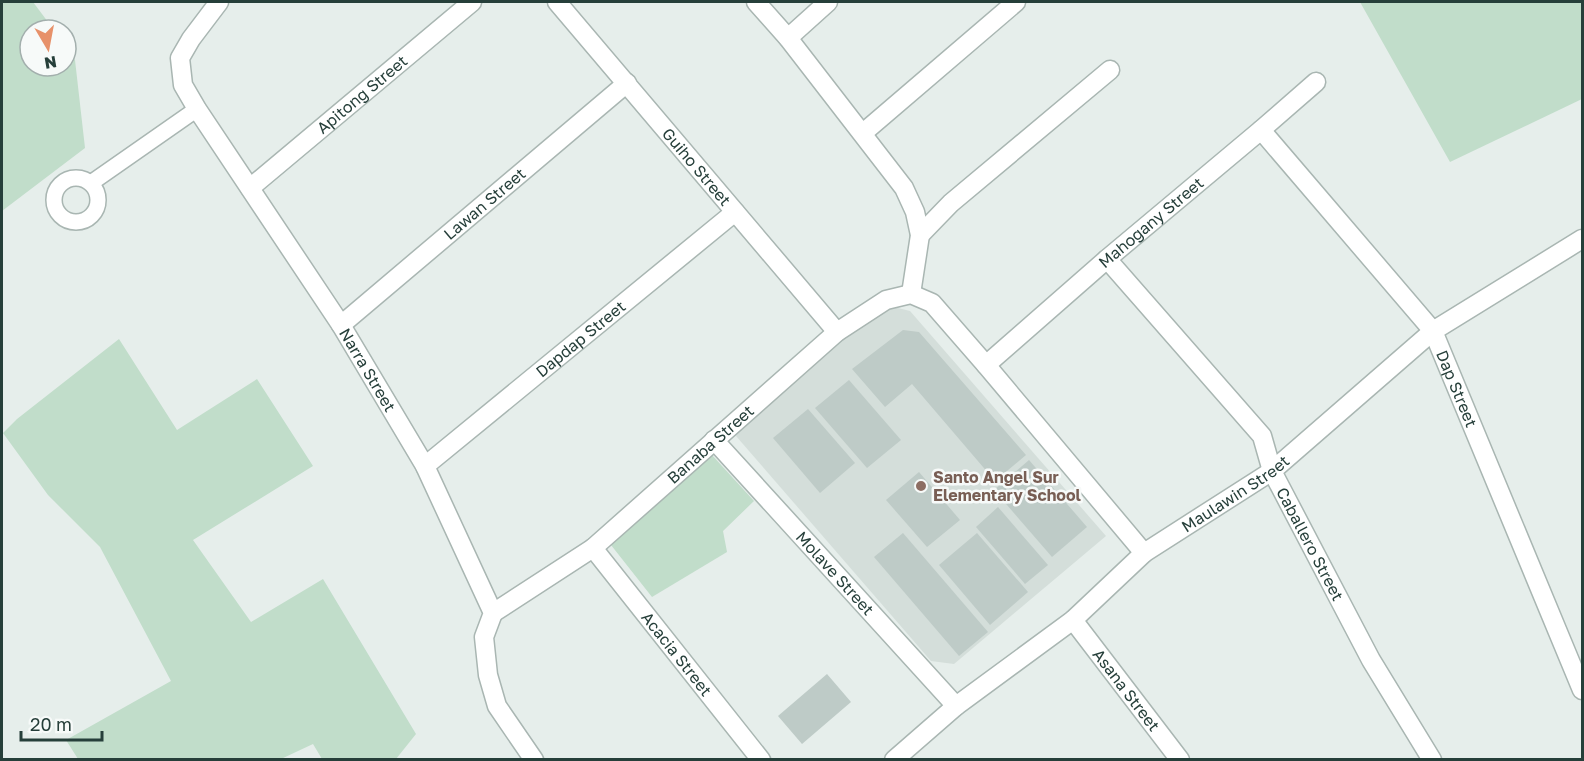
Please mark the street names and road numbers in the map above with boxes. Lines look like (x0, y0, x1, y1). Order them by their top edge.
street label: Apitong Street (313, 51, 411, 138)
street label: Guiho Street (658, 124, 735, 210)
street label: Lawan Street (439, 163, 530, 244)
street label: Mahogany Street (1094, 173, 1207, 272)
street label: Dapdap Street (532, 296, 629, 381)
street label: Narra Street (335, 324, 400, 415)
street label: Dap Street (1432, 347, 1482, 430)
street label: Banaba Street (663, 401, 758, 488)
street label: Maulawin Street (1178, 451, 1293, 536)
street label: Caballero Street (1272, 484, 1348, 604)
street label: Molave Street (792, 527, 878, 619)
street label: Acacia Street (637, 608, 716, 700)
street label: Asana Street (1089, 645, 1164, 735)

